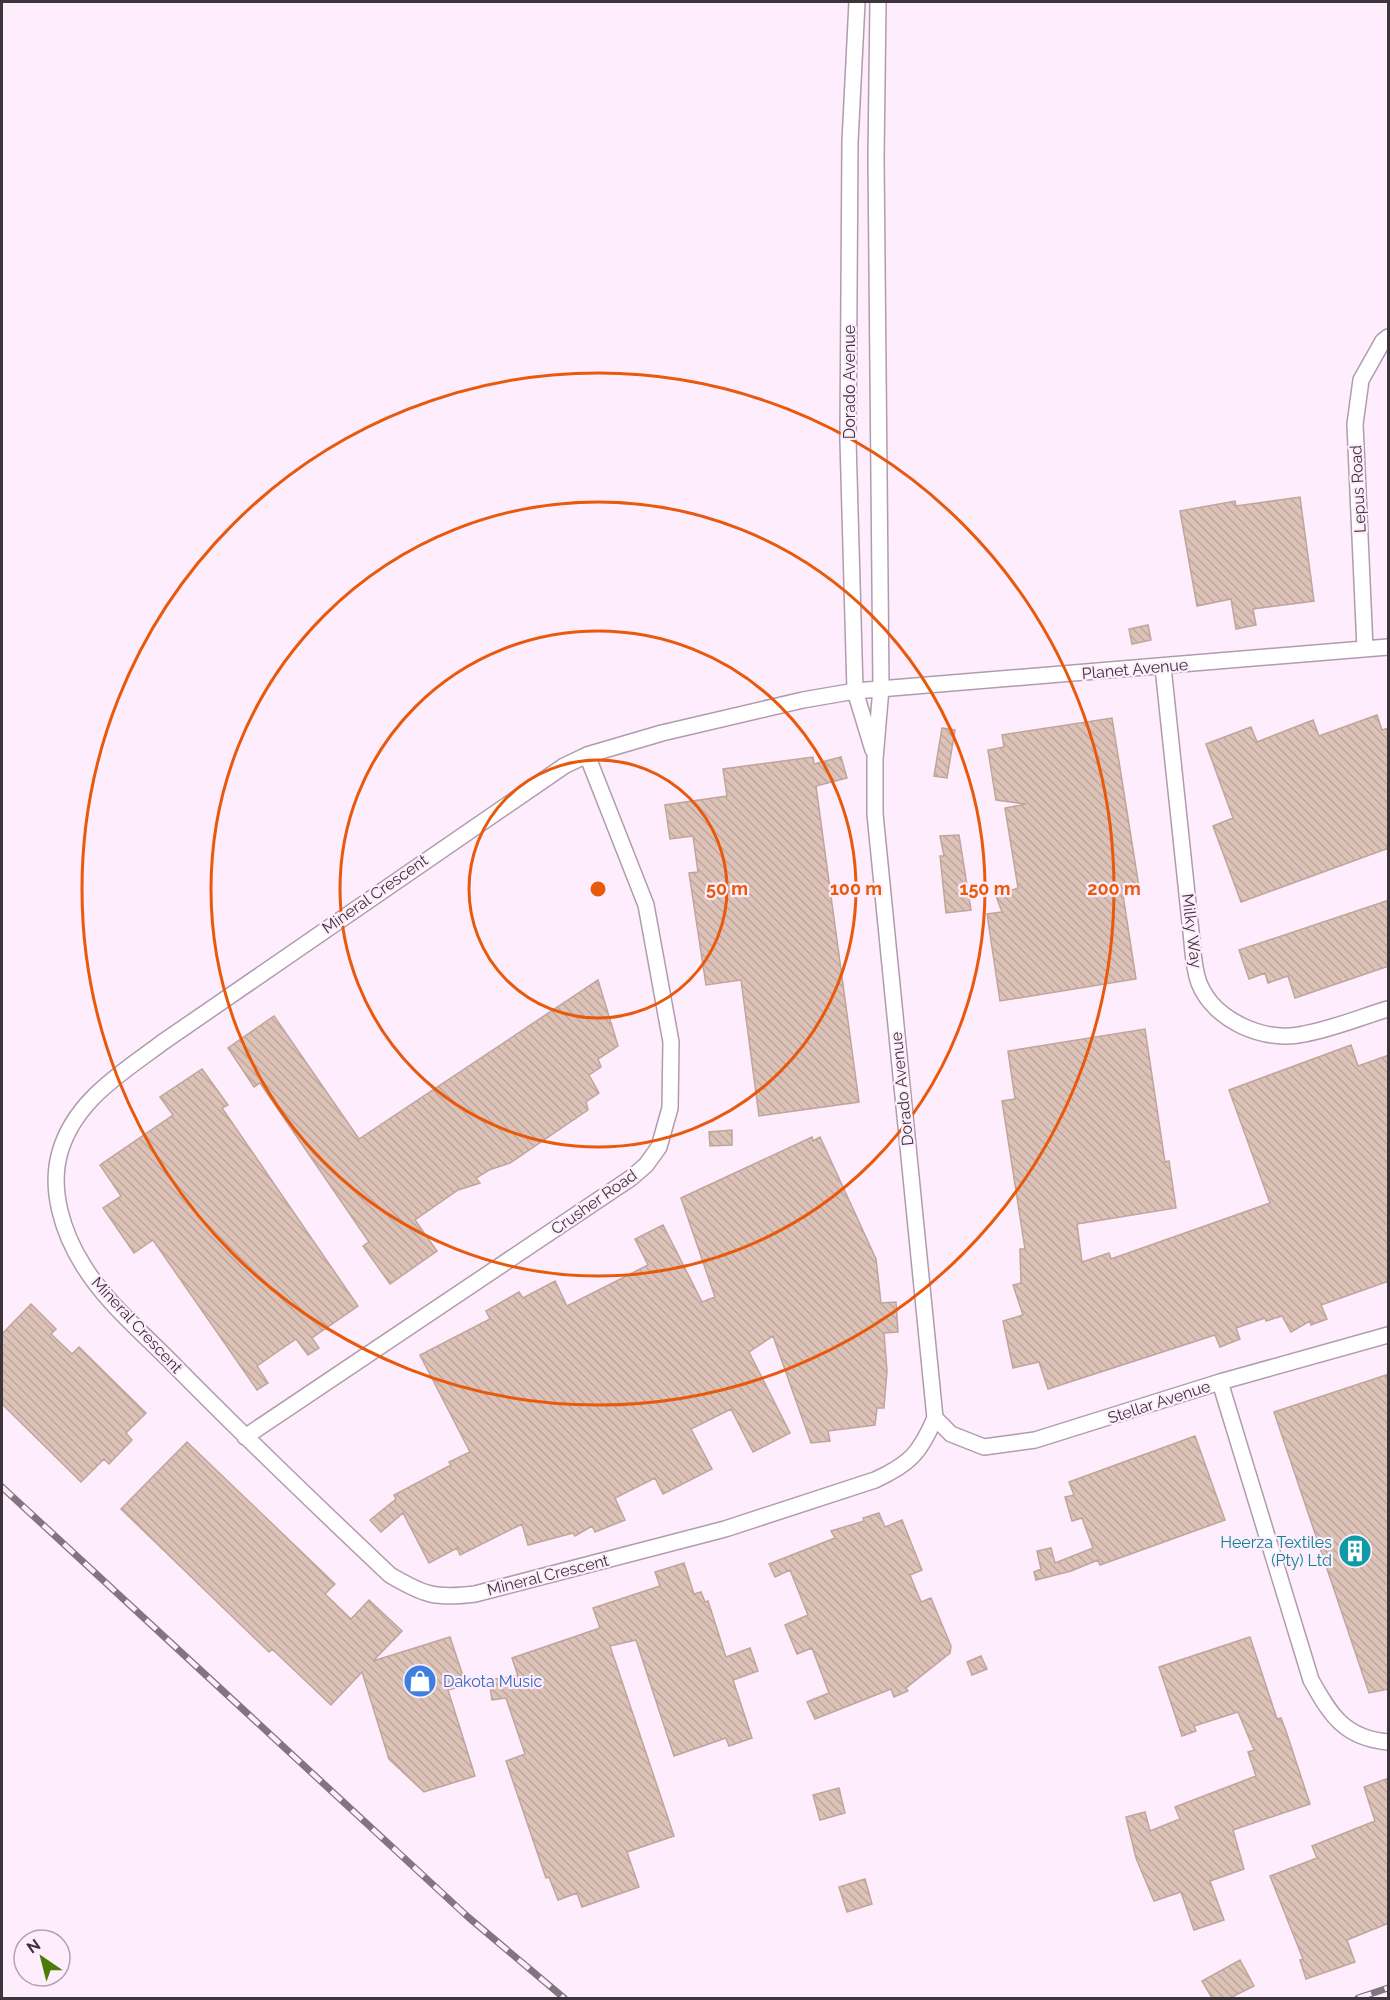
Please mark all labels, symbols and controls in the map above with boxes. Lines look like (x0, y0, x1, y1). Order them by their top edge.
street label: Dorado Avenue (840, 325, 859, 439)
street label: Lepus Road (1346, 444, 1370, 533)
street label: Planet Avenue (1081, 655, 1189, 683)
street label: Mineral Crescent (318, 850, 432, 938)
text: 50 m (706, 878, 748, 899)
text: 100 m (830, 878, 882, 899)
text: 150 m (960, 878, 1011, 899)
text: 200 m (1087, 878, 1141, 899)
centre of rings (588, 879, 608, 899)
street label: Milky Way (1178, 893, 1206, 970)
street label: Dorado Avenue (887, 1031, 917, 1147)
street label: Crusher Road (547, 1165, 641, 1239)
street label: Mineral Crescent (88, 1273, 187, 1378)
street label: Stellar Avenue (1105, 1376, 1213, 1428)
place label: Heerza Textiles (Pty) Ltd (1220, 1533, 1332, 1570)
building icon: Heerza Textiles (Pty) Ltd (1337, 1533, 1373, 1569)
street label: Mineral Crescent (485, 1551, 611, 1599)
shop icon: Dakota Music (402, 1663, 438, 1699)
place label: Dakota Music (443, 1672, 542, 1691)
north arrow (12, 1928, 72, 1988)
text: N (23, 1935, 44, 1957)

